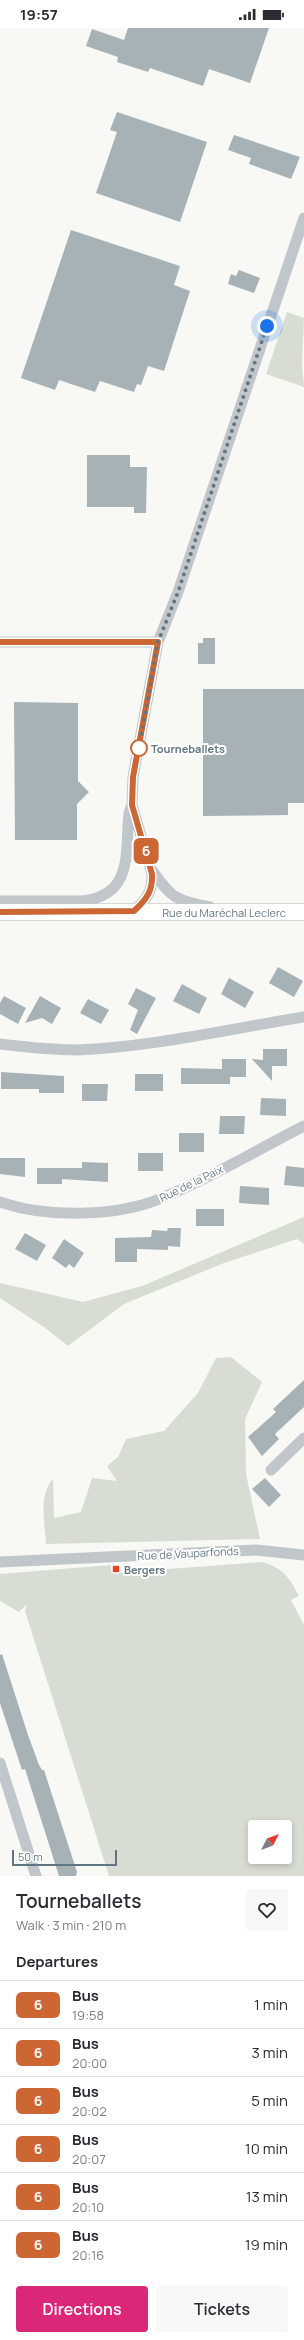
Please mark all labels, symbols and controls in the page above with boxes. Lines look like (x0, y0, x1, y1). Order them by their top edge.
text: 19:57 (20, 4, 58, 25)
your location (257, 316, 277, 336)
marker: Tourneballets (130, 739, 148, 757)
place label: Tourneballets (151, 741, 225, 756)
line badge: 6 (133, 838, 159, 864)
text: 6 (142, 841, 150, 860)
street label: Rue du Maréchal Leclerc (162, 905, 286, 920)
street label: Rue de la Paix (157, 1161, 225, 1205)
street label: Rue de Vauparfonds (137, 1543, 239, 1563)
place label: Bergers (124, 1562, 165, 1577)
marker: Bergers (111, 1564, 121, 1574)
north arrow (248, 1820, 292, 1864)
map controls (248, 1820, 292, 1864)
scale bar (12, 1848, 117, 1867)
text: 50 m (18, 1849, 43, 1864)
text: Tourneballets (16, 1888, 141, 1914)
button: heart (246, 1889, 288, 1931)
text: Walk · 3 min · 210 m (16, 1916, 126, 1934)
text: Departures (16, 1951, 98, 1972)
text: Bus (72, 1985, 99, 2006)
text: 1 min (254, 1994, 288, 2015)
text: 6 (34, 1995, 42, 2014)
text: 19:58 (72, 2006, 104, 2024)
text: Bus (72, 2033, 99, 2054)
text: 3 min (252, 2042, 288, 2063)
text: 6 (34, 2043, 42, 2062)
text: 20:00 (72, 2054, 107, 2072)
text: Bus (72, 2081, 99, 2102)
text: 5 min (251, 2090, 288, 2111)
text: 6 (34, 2091, 42, 2110)
text: 20:02 (72, 2102, 107, 2120)
text: Bus (72, 2129, 99, 2150)
text: 10 min (245, 2138, 288, 2159)
text: 6 (34, 2139, 42, 2158)
text: 20:07 (72, 2150, 106, 2168)
text: Bus (72, 2177, 99, 2198)
text: 13 min (246, 2186, 288, 2207)
text: 6 (34, 2187, 42, 2206)
text: 20:10 (72, 2198, 104, 2216)
text: Bus (72, 2225, 99, 2246)
text: 19 min (245, 2234, 288, 2255)
text: 6 (34, 2235, 42, 2254)
text: 20:16 (72, 2246, 104, 2264)
button: Directions (16, 2286, 148, 2332)
button: Tickets (156, 2286, 288, 2332)

